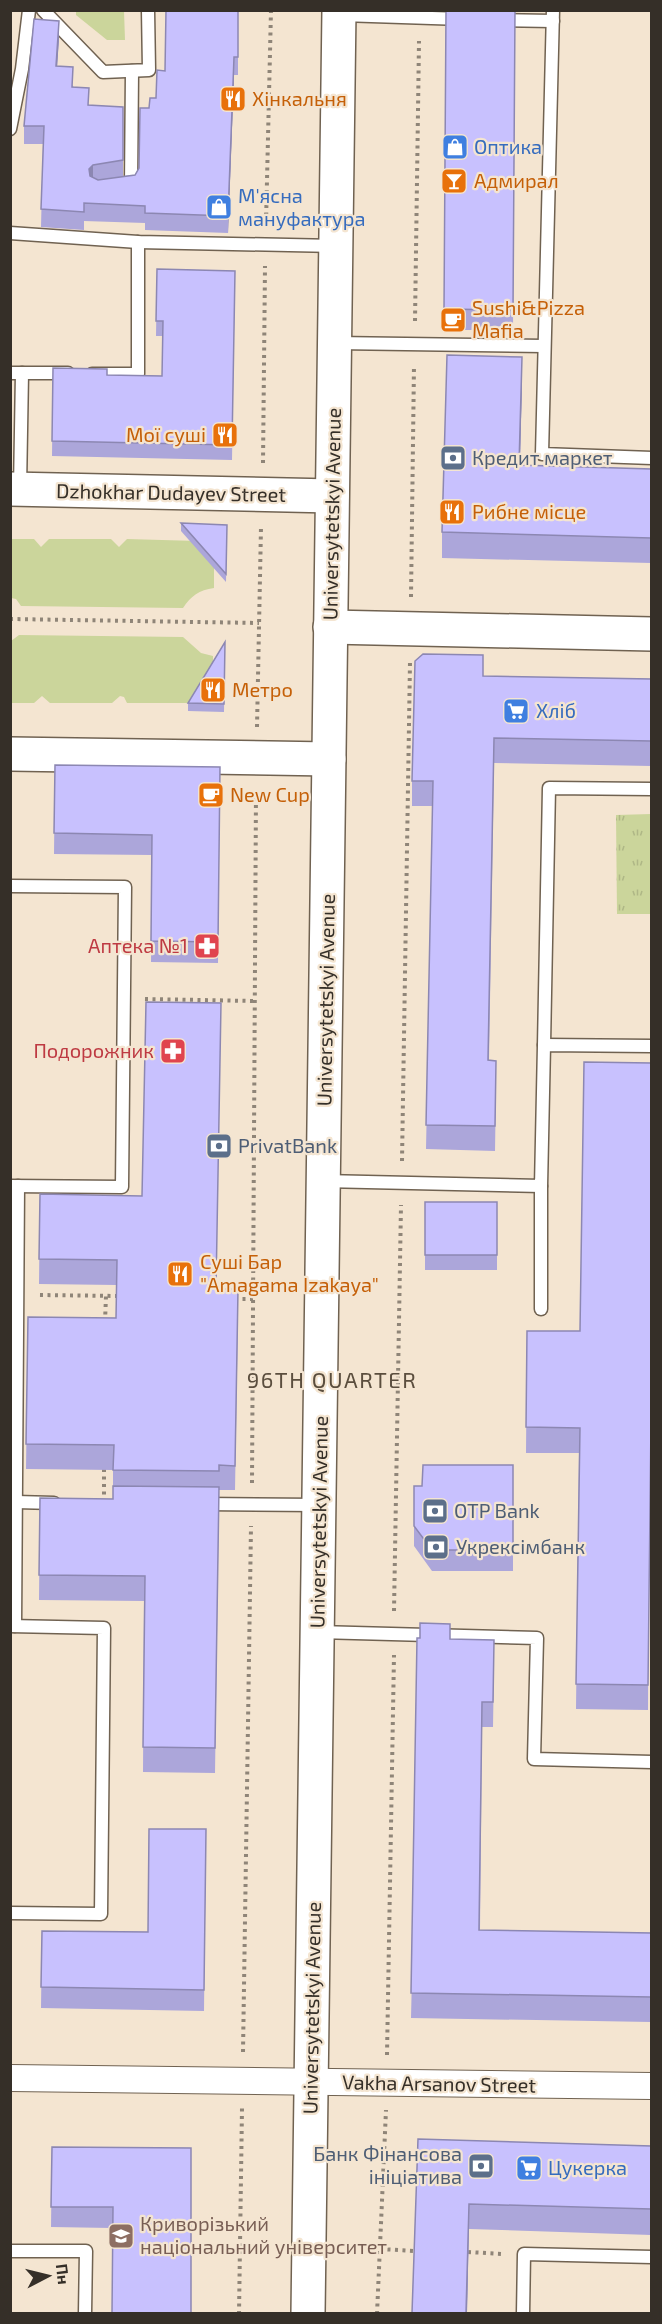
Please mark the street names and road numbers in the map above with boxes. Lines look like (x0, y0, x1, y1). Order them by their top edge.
street label: Universytetskyi Avenue (317, 407, 345, 621)
street label: Dzhokhar Dudayev Street (56, 478, 286, 506)
street label: Universytetskyi Avenue (311, 893, 339, 1107)
street label: Universytetskyi Avenue (304, 1415, 332, 1629)
street label: Universytetskyi Avenue (297, 1901, 325, 2115)
street label: Vakha Arsanov Street (342, 2069, 537, 2097)

